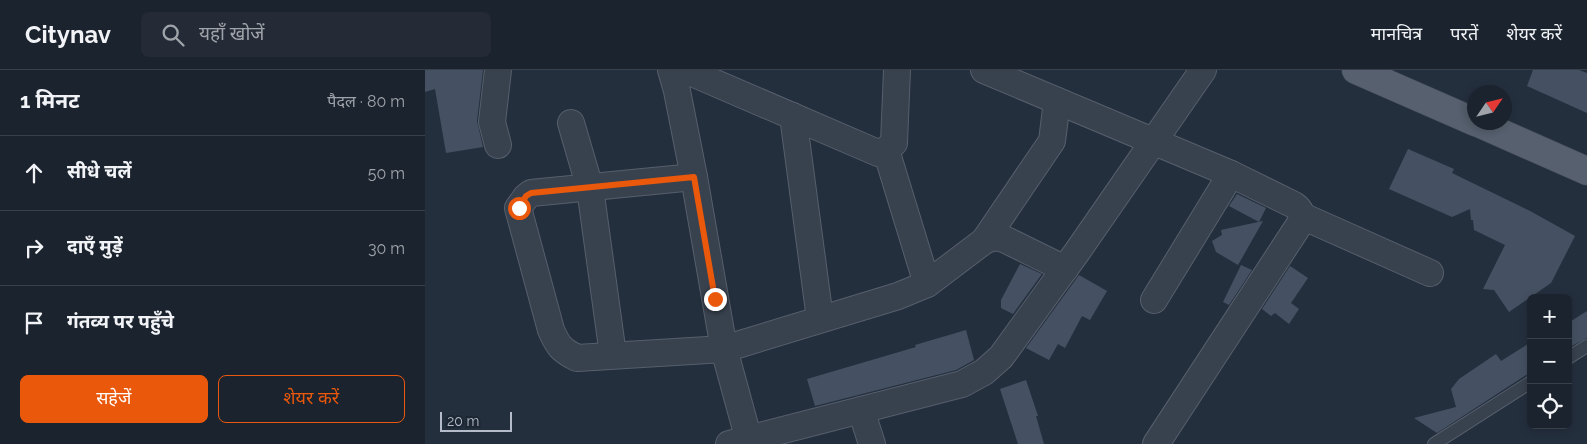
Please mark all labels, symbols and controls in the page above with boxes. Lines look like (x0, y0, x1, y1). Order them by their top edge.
search box (141, 12, 491, 57)
text: Citynav (25, 20, 111, 49)
icon: search (159, 21, 187, 49)
text: यहाँ खोजें (199, 22, 264, 44)
text: मानचित्र (1371, 23, 1422, 44)
text: परतें (1450, 23, 1478, 44)
text: शेयर करें (1506, 23, 1562, 44)
north arrow (1467, 85, 1512, 130)
text: 1 मिनट (20, 88, 80, 113)
text: पैदल · 80 m (327, 92, 405, 111)
icon: ahead (20, 159, 48, 187)
text: सीधे चलें (67, 160, 131, 182)
text: 50 m (368, 164, 405, 183)
route start (508, 197, 531, 220)
icon: right (20, 234, 48, 262)
text: दाएँ मुड़ें (67, 235, 123, 257)
text: 30 m (368, 239, 405, 258)
route end (704, 288, 727, 311)
map controls (1527, 294, 1572, 429)
button: + (1527, 294, 1572, 339)
icon: arrive (20, 309, 48, 337)
text: गंतव्य पर पहुँचे (67, 310, 174, 332)
button: − (1527, 339, 1572, 384)
button: सहेजें (20, 375, 208, 423)
button: शेयर करें (218, 375, 405, 423)
button: locate (1527, 384, 1572, 429)
scale bar (440, 409, 513, 432)
text: 20 m (447, 413, 479, 429)

